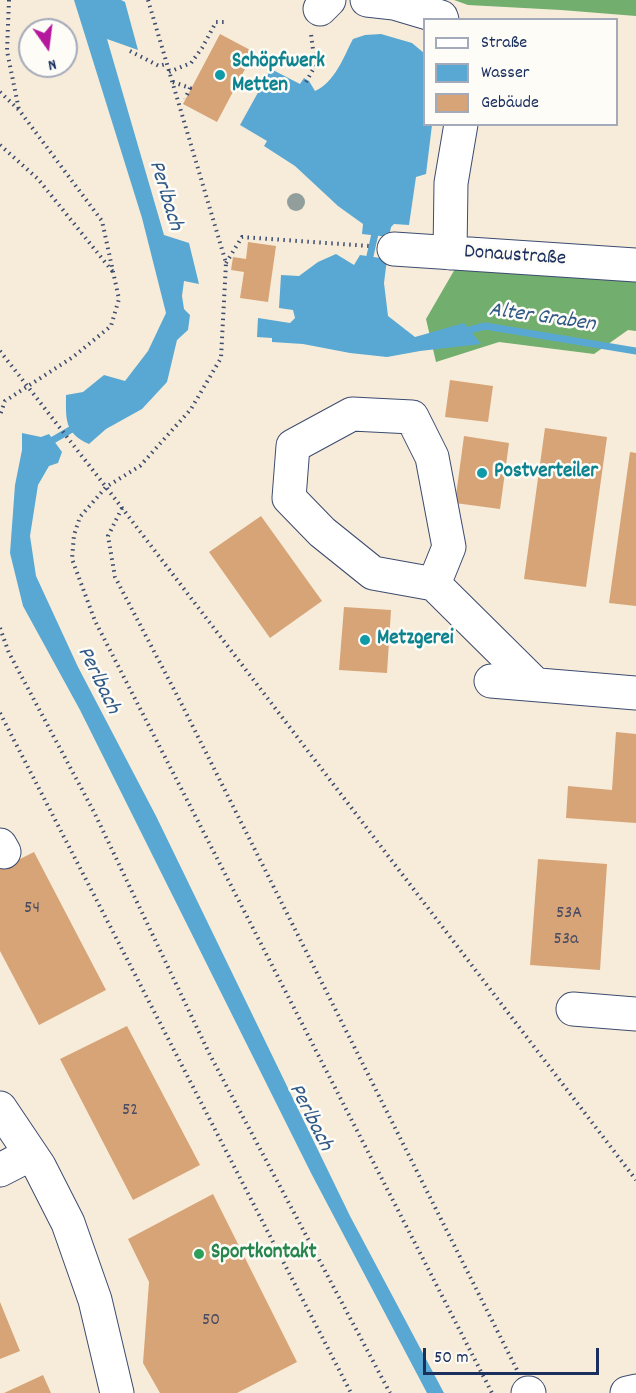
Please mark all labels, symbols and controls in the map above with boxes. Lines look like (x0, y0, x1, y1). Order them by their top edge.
north arrow (18, 18, 78, 78)
legend (423, 18, 618, 126)
text: Straße (481, 31, 527, 56)
place label: Schöpfwerk Metten (232, 50, 325, 100)
text: N (45, 52, 59, 76)
text: Wasser (481, 61, 530, 86)
marker: Schöpfwerk Metten (213, 68, 227, 82)
text: Gebäude (481, 91, 539, 116)
water label: Perlbach (141, 158, 187, 234)
street label: Donaustraße (463, 241, 567, 273)
water label: Alter Graben (487, 298, 597, 340)
place label: Postverteiler (494, 460, 598, 486)
marker: Postverteiler (475, 466, 489, 480)
place label: Metzgerei (377, 627, 454, 653)
marker: Metzgerei (358, 633, 372, 647)
water label: Perlbach (69, 643, 125, 719)
house number: 54 (24, 899, 40, 921)
house number: 53A (556, 904, 582, 926)
house number: 53a (554, 930, 578, 952)
water label: Perlbach (281, 1080, 337, 1156)
house number: 52 (122, 1101, 138, 1123)
place label: Sportkontakt (211, 1241, 316, 1267)
marker: Sportkontakt (192, 1247, 206, 1261)
house number: 50 (202, 1311, 220, 1333)
scale bar (426, 1336, 602, 1374)
text: 50 m (434, 1346, 469, 1371)

